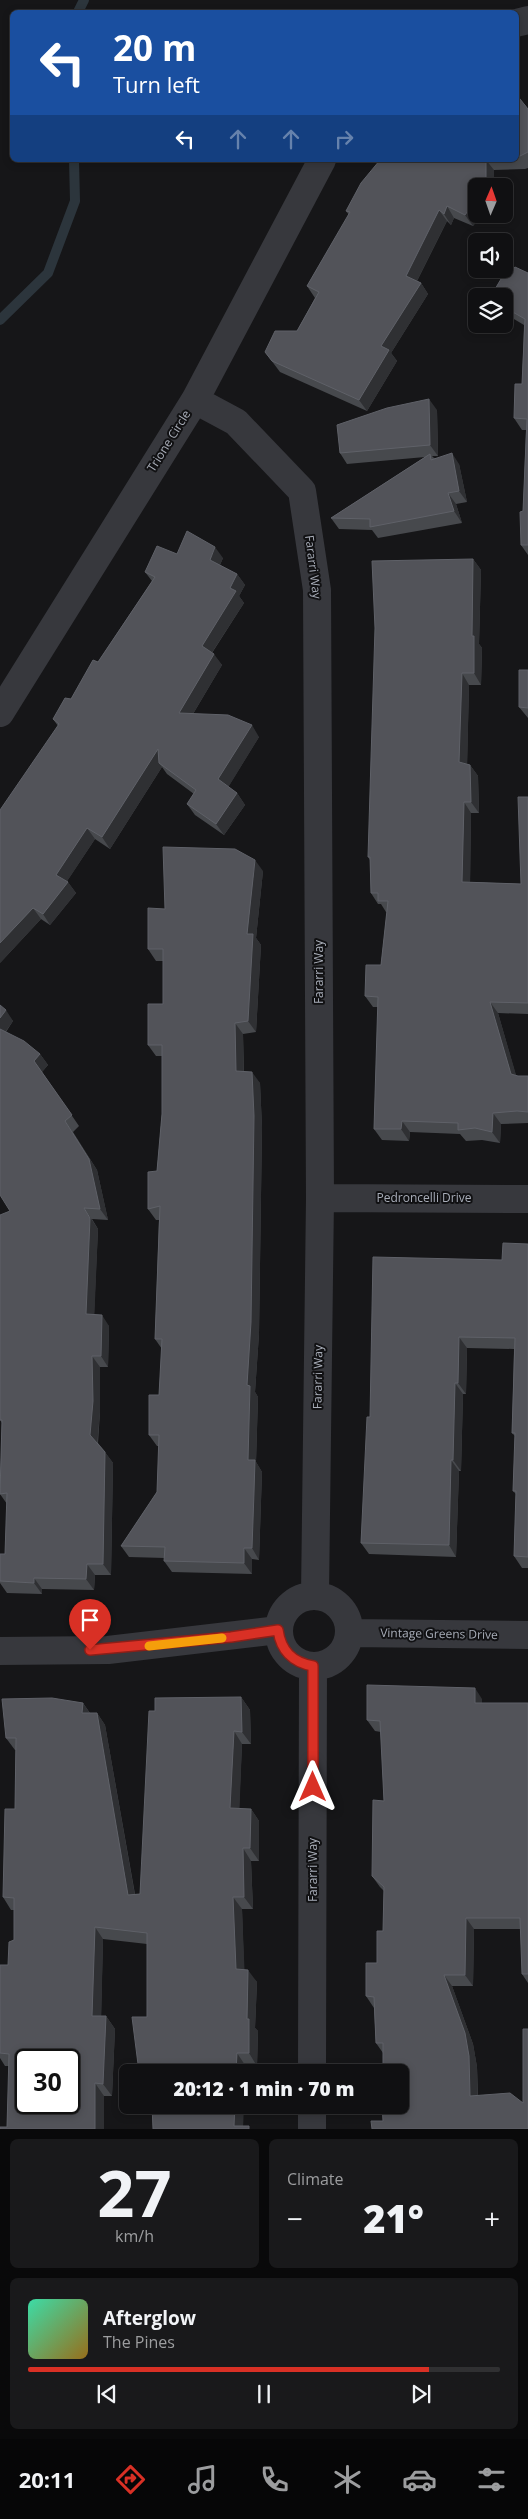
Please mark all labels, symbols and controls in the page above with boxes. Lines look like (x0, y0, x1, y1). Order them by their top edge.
text: 20 m (113, 24, 196, 71)
icon: left (30, 30, 95, 95)
text: Turn left (113, 69, 200, 99)
icon: left (171, 125, 199, 153)
icon: ahead (224, 125, 252, 153)
icon: ahead (277, 125, 305, 153)
icon: right (330, 125, 358, 153)
north arrow (468, 178, 512, 222)
map controls (468, 178, 513, 333)
button: sound (468, 233, 513, 278)
button: layers (468, 288, 513, 333)
street label: Trione Circle (143, 406, 194, 475)
street label: Fararri Way (301, 534, 326, 601)
street label: Fararri Way (310, 939, 327, 1004)
street label: Pedroncelli Drive (377, 1189, 472, 1206)
street label: Fararri Way (308, 1344, 327, 1409)
pin (69, 1599, 111, 1650)
icon: arrive (76, 1606, 104, 1634)
street label: Vintage Greens Drive (380, 1624, 498, 1643)
position arrow (286, 1760, 338, 1812)
street label: Fararri Way (304, 1837, 321, 1902)
speed limit sign: 30 (15, 2049, 80, 2114)
text: 20:12 · 1 min · 70 m (174, 2076, 354, 2102)
text: 27 (97, 2148, 172, 2236)
text: Climate (287, 2168, 344, 2190)
text: 21° (363, 2192, 424, 2244)
text: − (287, 2199, 303, 2237)
text: + (484, 2199, 500, 2237)
text: km/h (115, 2225, 154, 2247)
text: Afterglow (103, 2305, 196, 2331)
text: The Pines (103, 2331, 175, 2353)
icon: previous (93, 2380, 121, 2408)
icon: pause (250, 2380, 278, 2408)
icon: next (407, 2380, 435, 2408)
icon: directions (113, 2462, 148, 2497)
icon: music (185, 2462, 220, 2497)
icon: phone (257, 2462, 292, 2497)
icon: climate (330, 2462, 365, 2497)
icon: car (402, 2462, 437, 2497)
icon: filters (474, 2462, 509, 2497)
text: 20:11 (19, 2464, 75, 2494)

